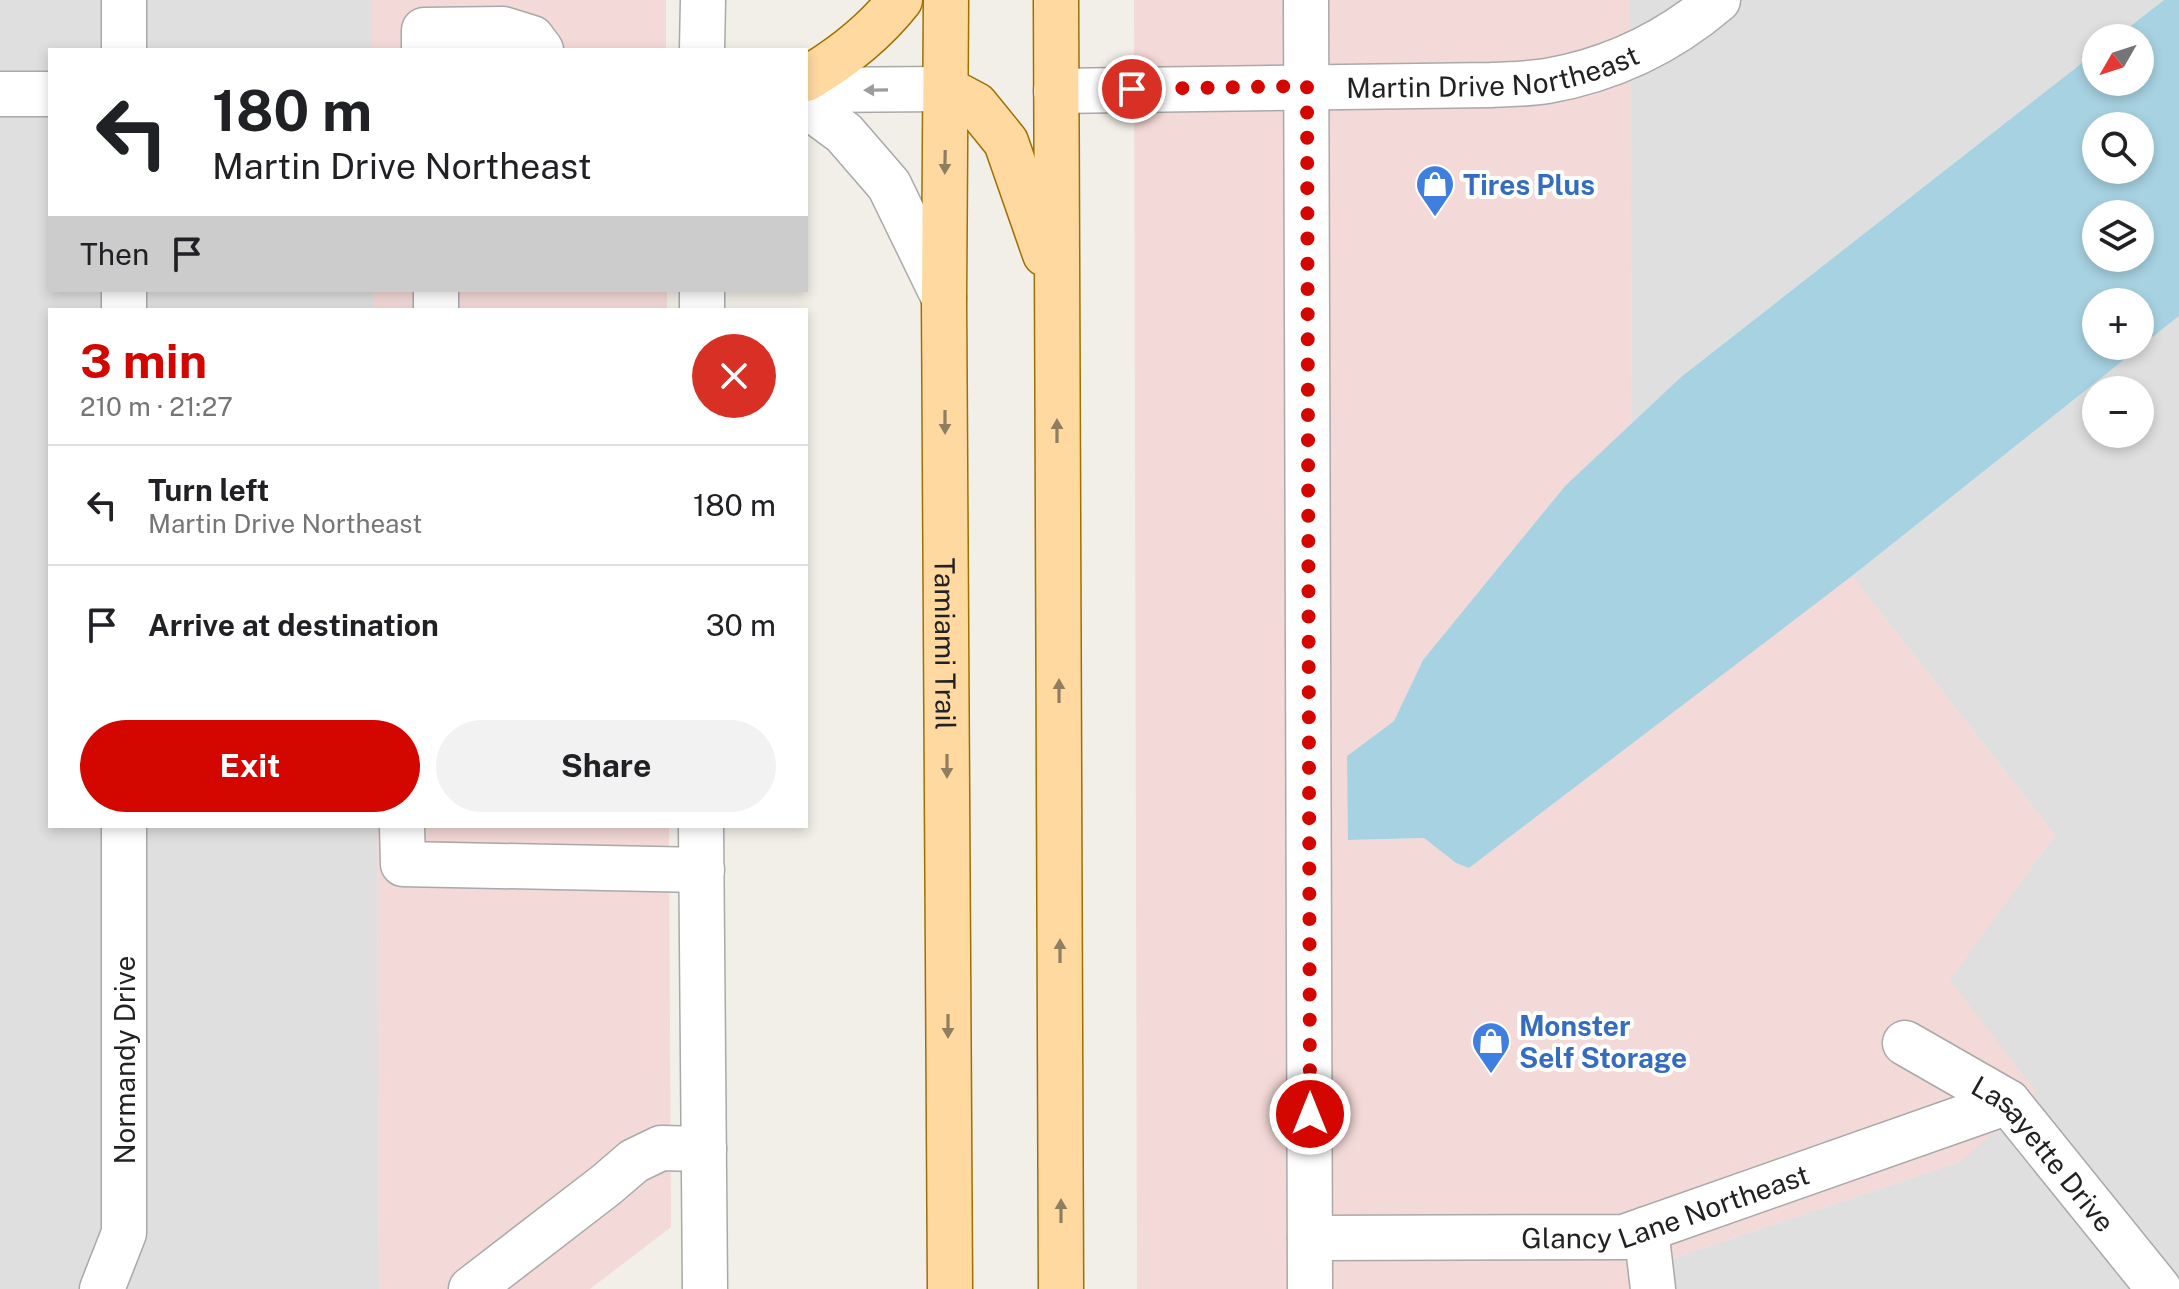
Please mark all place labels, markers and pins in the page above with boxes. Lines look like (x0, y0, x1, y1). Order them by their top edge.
pin (1098, 55, 1166, 123)
shop icon: Tires Plus (1414, 163, 1456, 218)
place label: Tires Plus (1463, 168, 1595, 201)
place label: Monster Self Storage (1519, 1009, 1687, 1074)
shop icon: Monster Self Storage (1470, 1020, 1512, 1075)

